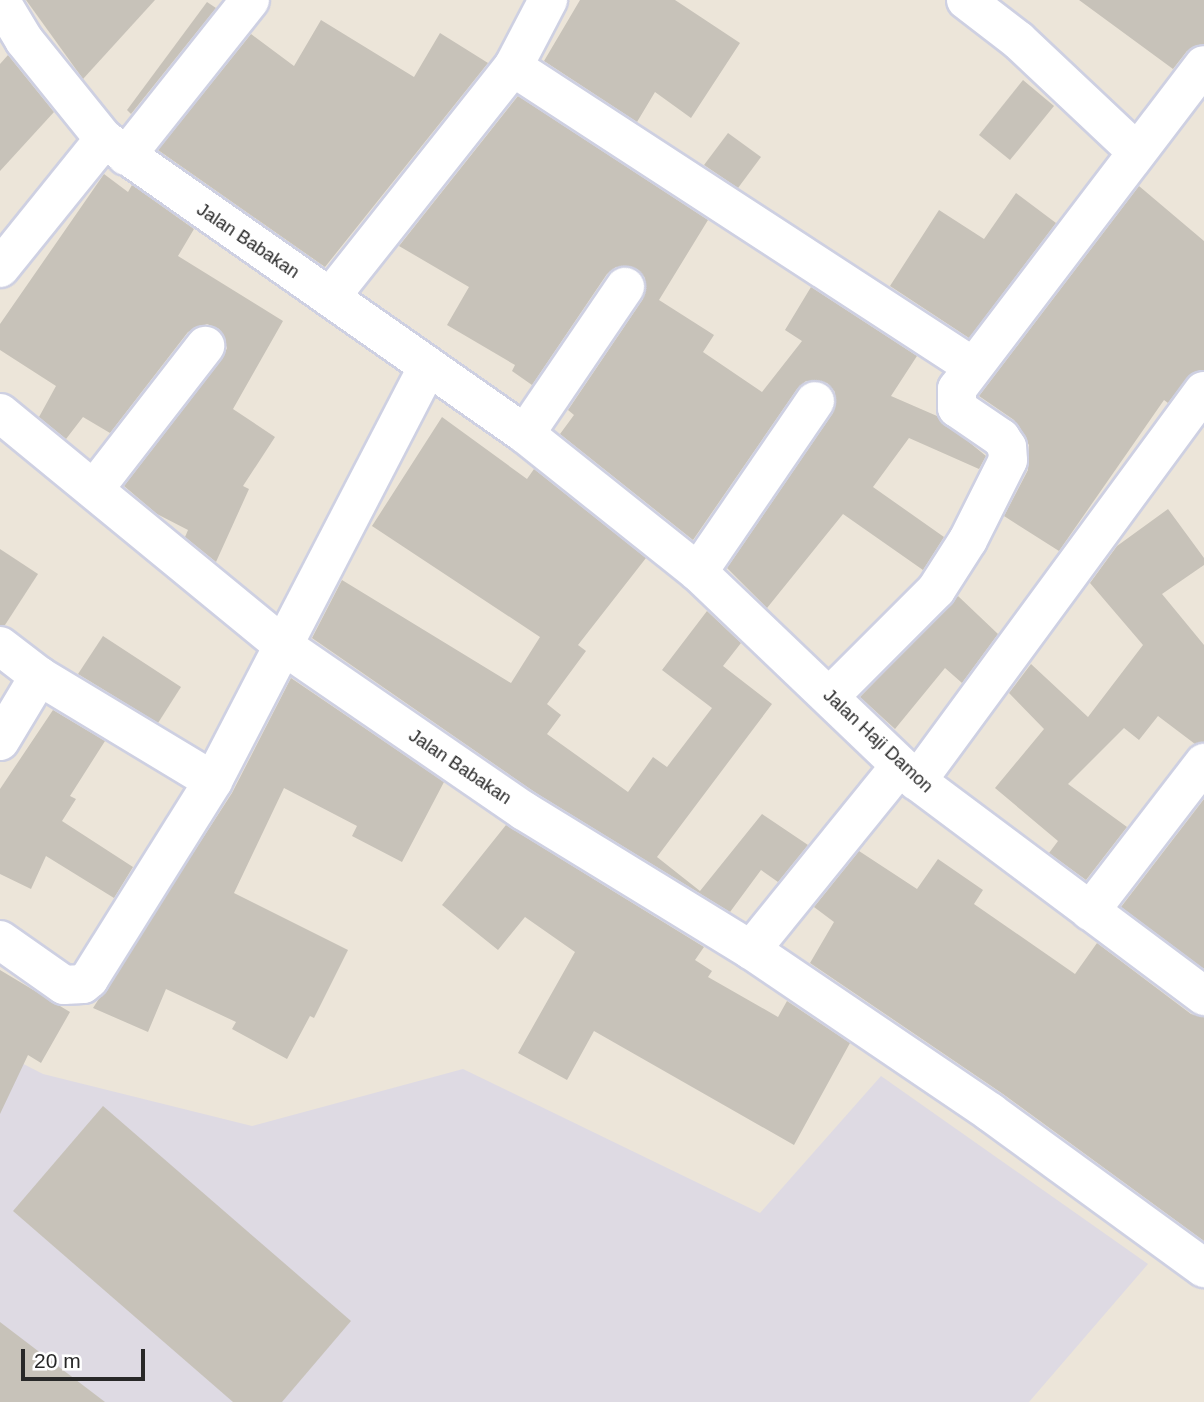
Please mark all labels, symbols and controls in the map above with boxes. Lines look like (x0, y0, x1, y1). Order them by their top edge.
street label: Jalan Babakan (193, 199, 303, 283)
street label: Jalan Haji Damon (819, 685, 937, 797)
street label: Jalan Babakan (405, 725, 515, 809)
scale bar (24, 1336, 149, 1380)
text: 20 m (34, 1349, 81, 1372)

